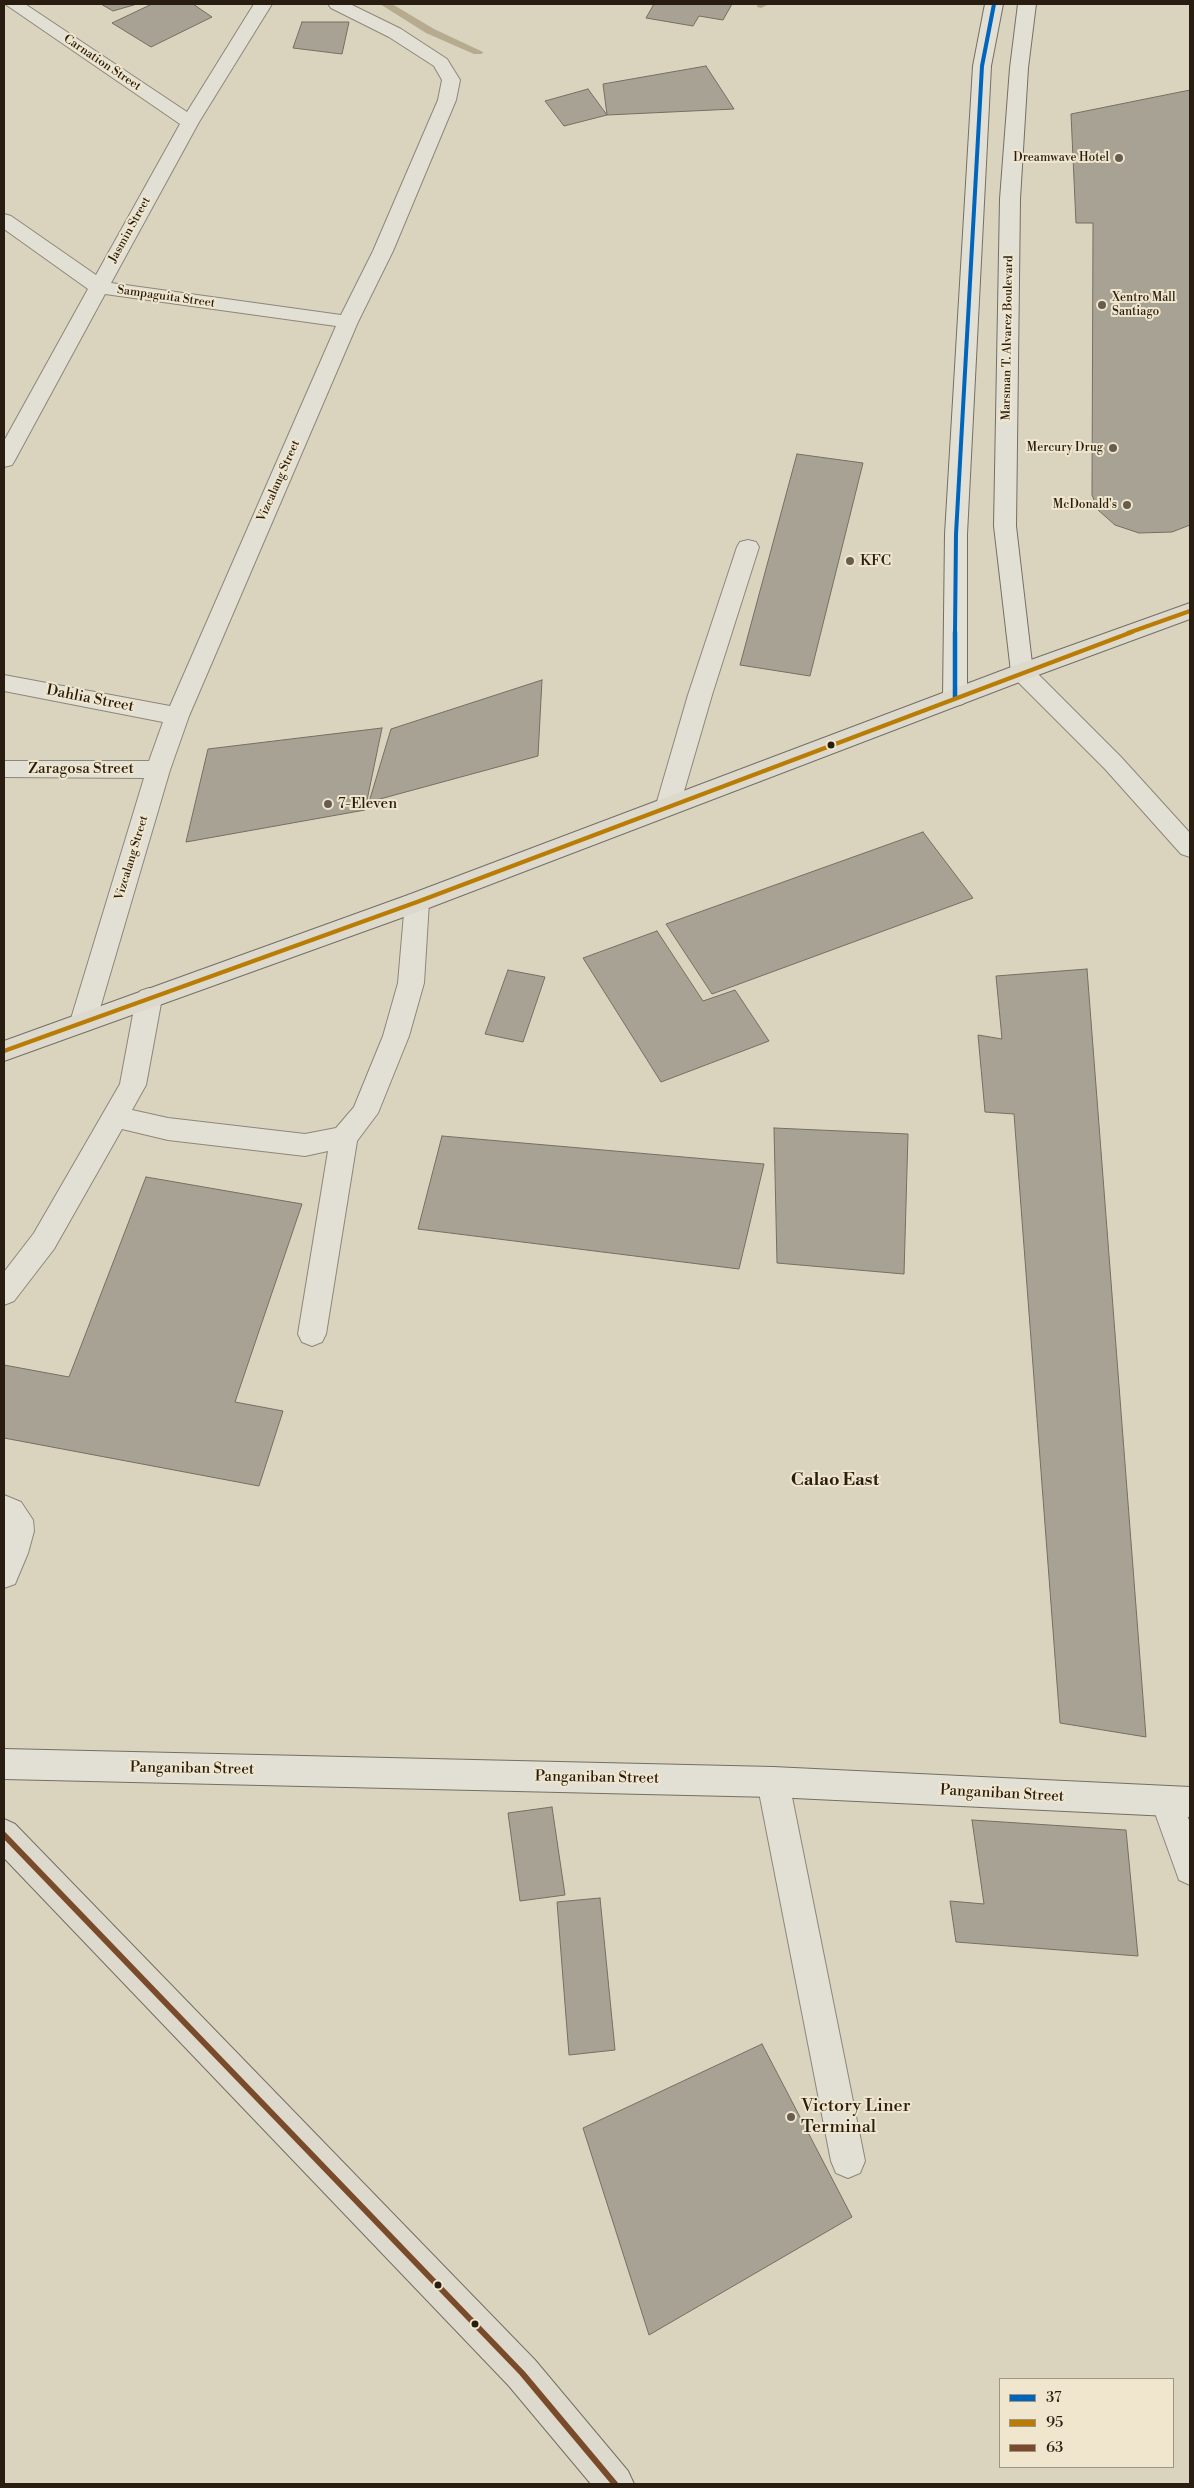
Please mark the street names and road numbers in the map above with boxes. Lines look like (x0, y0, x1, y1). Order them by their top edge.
street label: Carnation Street (61, 32, 143, 94)
street label: Jasmin Street (106, 195, 154, 265)
street label: Marsman T. Alvarez Boulevard (999, 255, 1017, 421)
street label: Sampaguita Street (116, 283, 216, 311)
street label: Vizcalang Street (255, 438, 303, 524)
street label: Dahlia Street (45, 682, 135, 716)
street label: Zaragosa Street (28, 760, 134, 778)
street label: Vizcalang Street (112, 814, 152, 902)
street label: Panganiban Street (130, 1759, 254, 1779)
street label: Panganiban Street (535, 1768, 659, 1788)
street label: Panganiban Street (940, 1782, 1064, 1806)

